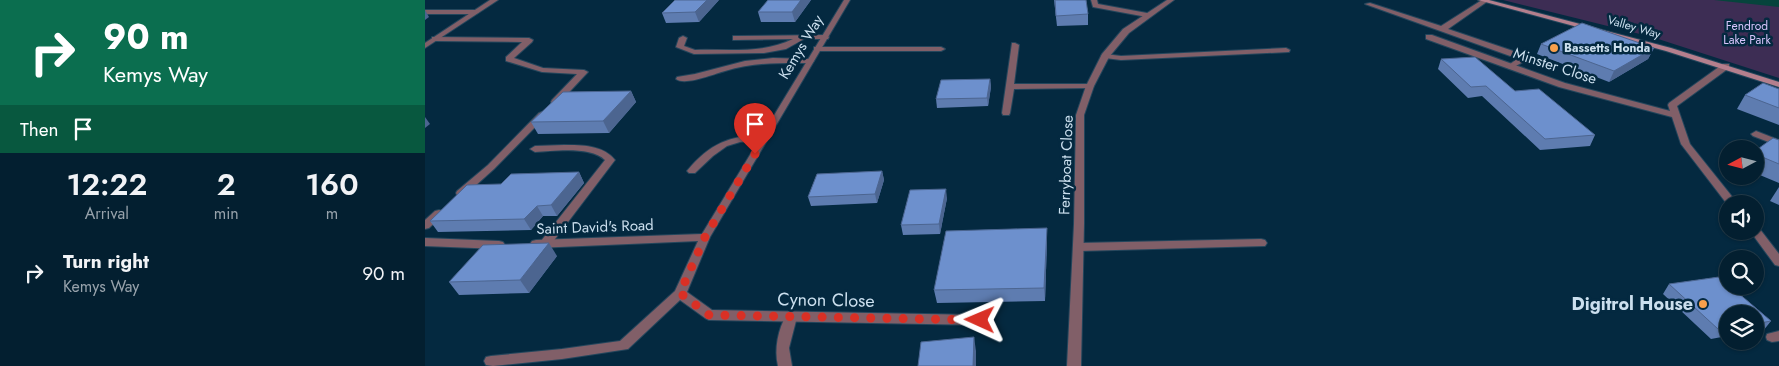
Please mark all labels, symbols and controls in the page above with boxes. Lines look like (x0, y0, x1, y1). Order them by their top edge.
street label: Kemys Way (773, 10, 829, 83)
street label: Valley Way (1605, 11, 1663, 43)
text: 90 m (103, 12, 189, 62)
park label: Fendrod Lake Park (1723, 17, 1771, 49)
icon: right (20, 20, 85, 85)
place label: Bassetts Honda (1564, 39, 1650, 57)
street label: Minster Close (1510, 42, 1600, 90)
marker: Bassetts Honda (1548, 42, 1560, 54)
text: Kemys Way (103, 58, 208, 90)
pin (734, 103, 776, 154)
icon: arrive (741, 110, 769, 138)
street label: Ferryboat Close (1053, 114, 1079, 215)
icon: arrive (69, 115, 97, 143)
text: Then (20, 116, 59, 143)
north arrow (1719, 140, 1764, 185)
map controls (1719, 140, 1764, 350)
text: 12:22 (66, 163, 147, 206)
text: 2 (217, 163, 236, 206)
text: 160 (305, 163, 358, 206)
button: sound (1719, 195, 1764, 240)
text: Arrival (85, 202, 129, 225)
text: min (214, 202, 239, 225)
text: m (326, 202, 338, 225)
street label: Saint David's Road (536, 214, 654, 240)
text: Turn right (63, 248, 149, 275)
button: search (1719, 250, 1764, 295)
icon: right (20, 259, 48, 287)
text: 90 m (362, 260, 405, 287)
text: Kemys Way (63, 275, 139, 298)
street label: Cynon Close (777, 286, 875, 314)
place label: Digitrol House (1572, 291, 1693, 317)
position arrow (953, 293, 1005, 345)
marker: Digitrol House (1697, 298, 1709, 310)
button: layers (1719, 305, 1764, 350)

